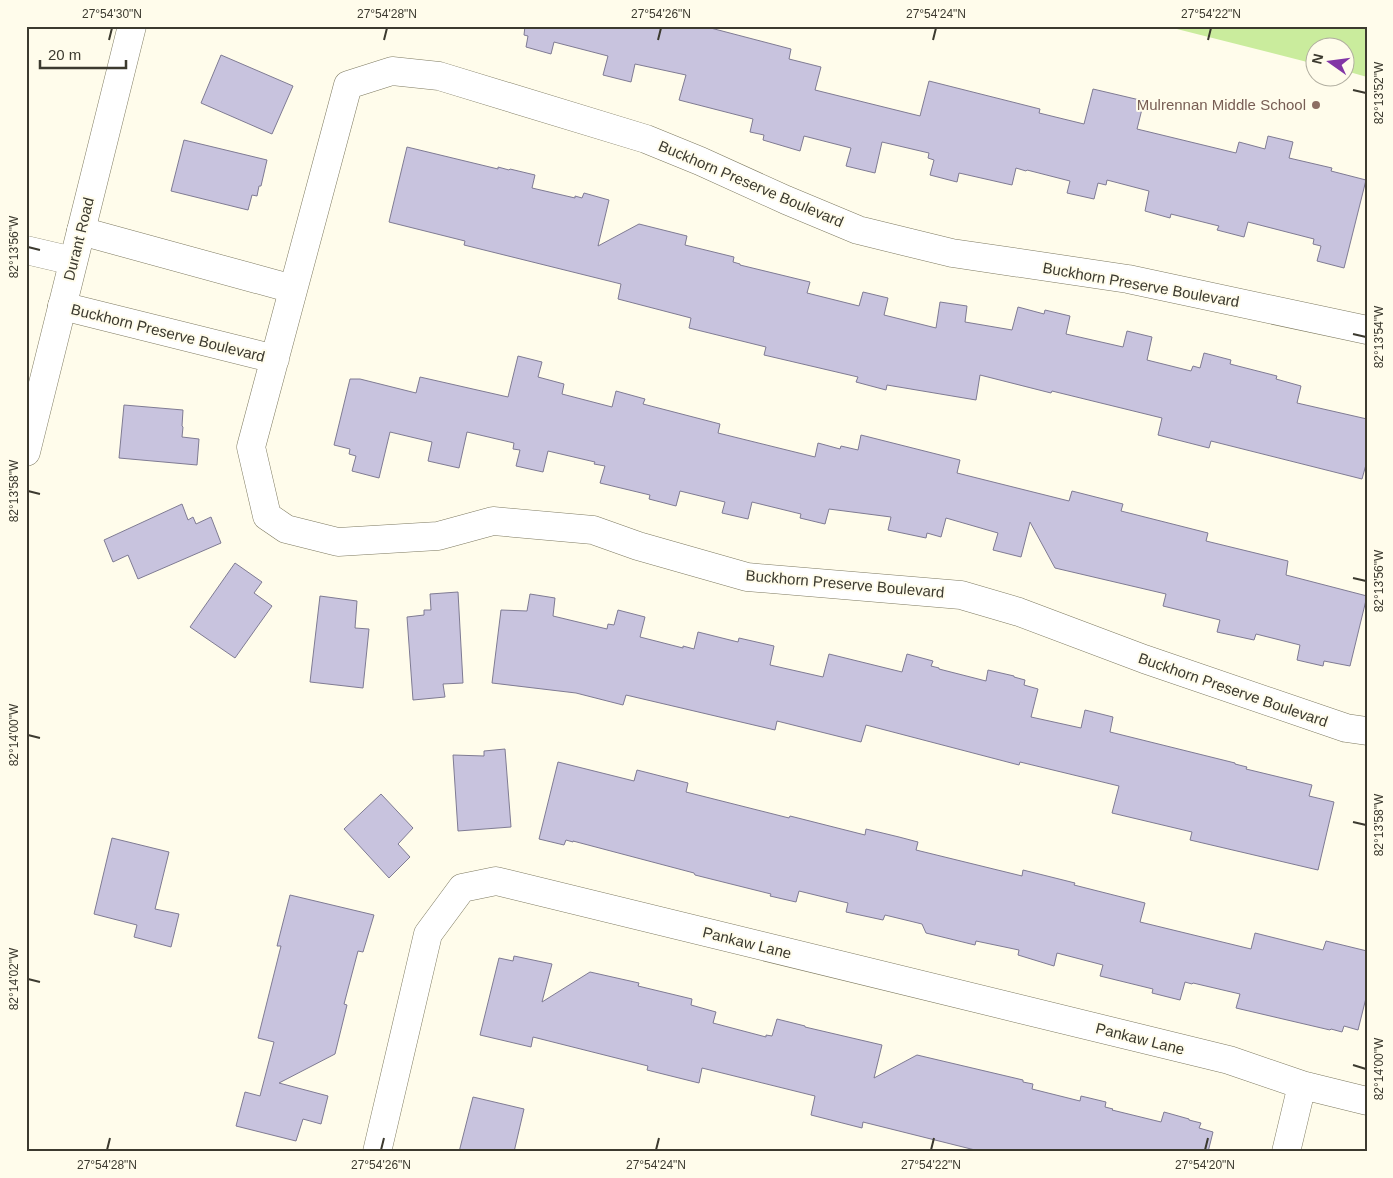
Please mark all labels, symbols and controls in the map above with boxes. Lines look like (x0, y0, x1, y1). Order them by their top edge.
text: 27°54'30"N (82, 7, 142, 21)
text: 27°54'28"N (357, 7, 417, 21)
text: 27°54'26"N (631, 7, 691, 21)
text: 27°54'24"N (906, 7, 966, 21)
text: 27°54'22"N (1181, 7, 1241, 21)
scale bar (40, 38, 126, 70)
north arrow (1306, 38, 1356, 88)
text: 20 m (48, 46, 81, 63)
text: N (1308, 52, 1326, 66)
text: 82°13'52"W (1372, 61, 1386, 124)
place label: Mulrennan Middle School (1137, 96, 1306, 113)
marker: Mulrennan Middle School (1310, 99, 1322, 111)
street label: Buckhorn Preserve Boulevard (656, 137, 846, 230)
street label: Durant Road (60, 196, 97, 282)
text: 82°13'56"W (7, 215, 21, 278)
street label: Buckhorn Preserve Boulevard (1041, 259, 1241, 310)
street label: Buckhorn Preserve Boulevard (69, 300, 267, 365)
text: 82°13'54"W (1372, 305, 1386, 368)
text: 82°13'58"W (7, 459, 21, 522)
text: 82°13'56"W (1372, 549, 1386, 612)
street label: Buckhorn Preserve Boulevard (745, 566, 945, 601)
street label: Buckhorn Preserve Boulevard (1136, 649, 1330, 730)
text: 82°14'00"W (7, 703, 21, 766)
text: 82°13'58"W (1372, 793, 1386, 856)
street label: Pankaw Lane (701, 923, 793, 962)
text: 82°14'02"W (7, 947, 21, 1010)
street label: Pankaw Lane (1094, 1019, 1186, 1058)
text: 82°14'00"W (1372, 1037, 1386, 1100)
text: 27°54'28"N (77, 1158, 137, 1172)
text: 27°54'26"N (351, 1158, 411, 1172)
text: 27°54'24"N (626, 1158, 686, 1172)
text: 27°54'22"N (901, 1158, 961, 1172)
text: 27°54'20"N (1175, 1158, 1235, 1172)

